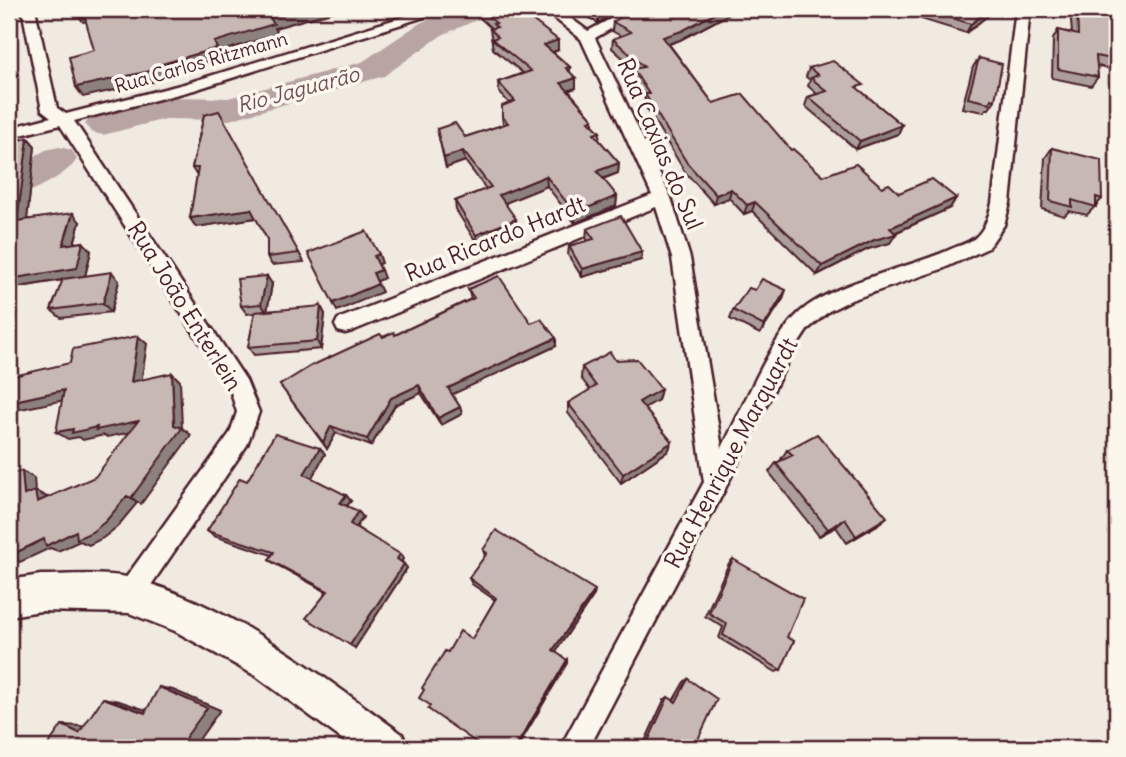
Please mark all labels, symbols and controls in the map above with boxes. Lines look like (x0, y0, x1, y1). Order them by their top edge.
street label: Rua Carlos Ritzmann (112, 26, 290, 98)
street label: Rua Caxias do Sul (611, 54, 710, 234)
water label: Rio Jaguarão (234, 60, 363, 119)
street label: Rua Ricardo Hardt (400, 189, 589, 288)
street label: Rua João Enterlein (122, 216, 249, 396)
street label: Rua Henrique Marquardt (657, 332, 804, 573)

